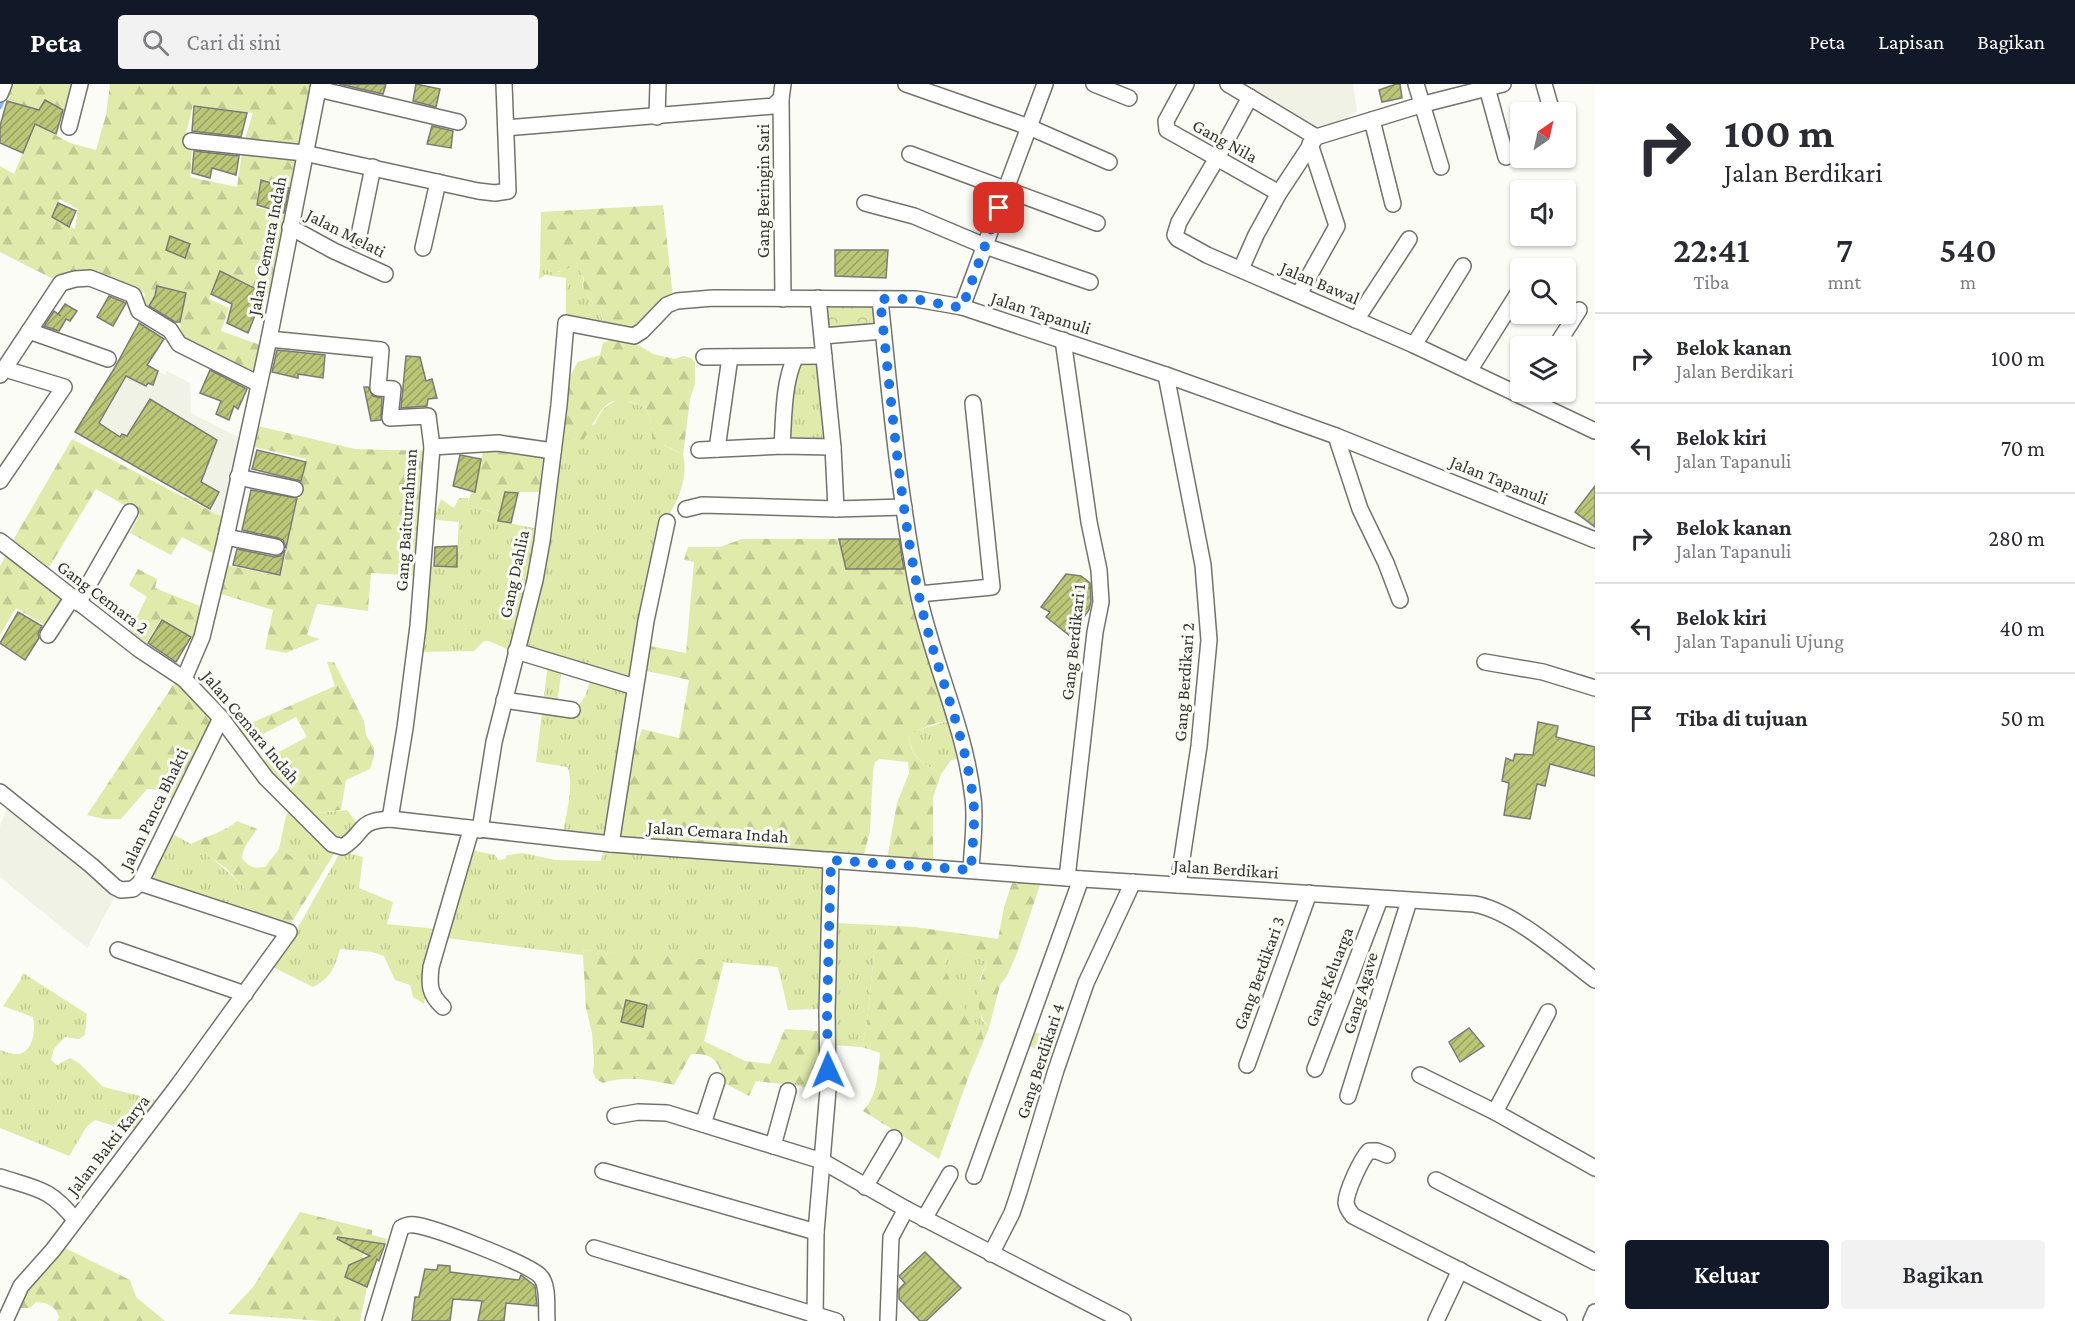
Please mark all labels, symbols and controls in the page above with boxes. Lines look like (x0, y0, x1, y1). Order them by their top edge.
search box (118, 15, 538, 69)
icon: search (139, 26, 172, 59)
text: Peta (30, 27, 82, 58)
text: Cari di sini (187, 30, 281, 55)
text: Peta (1809, 30, 1845, 54)
text: Lapisan (1878, 30, 1944, 54)
text: Bagikan (1977, 30, 2045, 54)
north arrow (1510, 102, 1576, 168)
map controls (1510, 102, 1576, 402)
icon: right (1625, 108, 1703, 186)
text: 100 m (1724, 109, 1834, 156)
street label: Gang Nila (1189, 115, 1261, 167)
street label: Gang Beringin Sari (753, 124, 773, 258)
text: Jalan Berdikari (1724, 158, 1883, 188)
street label: Jalan Cemara Indah (243, 174, 290, 319)
button: sound (1510, 180, 1576, 246)
pin (973, 182, 1024, 233)
icon: arrive (982, 191, 1015, 224)
street label: Jalan Melati (301, 204, 389, 262)
text: 22:41 (1673, 230, 1750, 270)
text: 7 (1836, 230, 1853, 270)
text: 540 (1939, 230, 1997, 270)
street label: Jalan Bawal (1276, 257, 1363, 309)
button: search (1510, 258, 1576, 324)
text: Tiba (1694, 271, 1729, 293)
text: mnt (1828, 271, 1861, 293)
text: m (1960, 271, 1976, 293)
street label: Jalan Tapanuli (987, 287, 1094, 339)
text: Belok kanan (1676, 335, 1792, 360)
button: layers (1510, 336, 1576, 402)
icon: right (1625, 342, 1658, 375)
text: 100 m (1991, 346, 2045, 371)
text: Jalan Berdikari (1676, 360, 1793, 382)
text: Belok kiri (1676, 425, 1767, 450)
icon: left (1625, 432, 1658, 465)
text: 70 m (2001, 436, 2045, 461)
street label: Gang Baiturrahman (391, 448, 421, 592)
text: Jalan Tapanuli (1676, 450, 1791, 472)
street label: Jalan Tapanuli (1445, 451, 1551, 509)
text: Belok kanan (1676, 515, 1792, 540)
icon: right (1625, 522, 1658, 555)
text: 280 m (1988, 526, 2045, 551)
street label: Gang Dahlia (495, 528, 533, 620)
text: Jalan Tapanuli (1676, 540, 1791, 562)
street label: Gang Cemara 2 (53, 556, 153, 638)
street label: Gang Berdikari 1 (1057, 583, 1089, 701)
text: Belok kiri (1676, 605, 1767, 630)
icon: left (1625, 612, 1658, 645)
text: 40 m (2000, 616, 2045, 641)
street label: Gang Berdikari 2 (1170, 622, 1198, 742)
text: Jalan Tapanuli Ujung (1676, 630, 1844, 652)
street label: Jalan Cemara Indah (197, 665, 304, 788)
icon: arrive (1625, 702, 1658, 735)
text: Tiba di tujuan (1676, 706, 1808, 731)
text: 50 m (2000, 706, 2045, 731)
street label: Jalan Panca Bhakti (115, 745, 192, 875)
street label: Jalan Cemara Indah (645, 817, 790, 847)
street label: Jalan Berdikari (1171, 855, 1280, 883)
street label: Gang Berdikari 3 (1229, 914, 1289, 1032)
street label: Gang Keluarga (1301, 924, 1357, 1030)
street label: Gang Agave (1338, 950, 1382, 1036)
street label: Gang Berdikari 4 (1012, 1001, 1068, 1121)
position arrow (796, 1038, 860, 1102)
street label: Jalan Bakti Karya (61, 1091, 153, 1201)
button: Keluar (1625, 1240, 1829, 1309)
button: Bagikan (1841, 1240, 2045, 1309)

